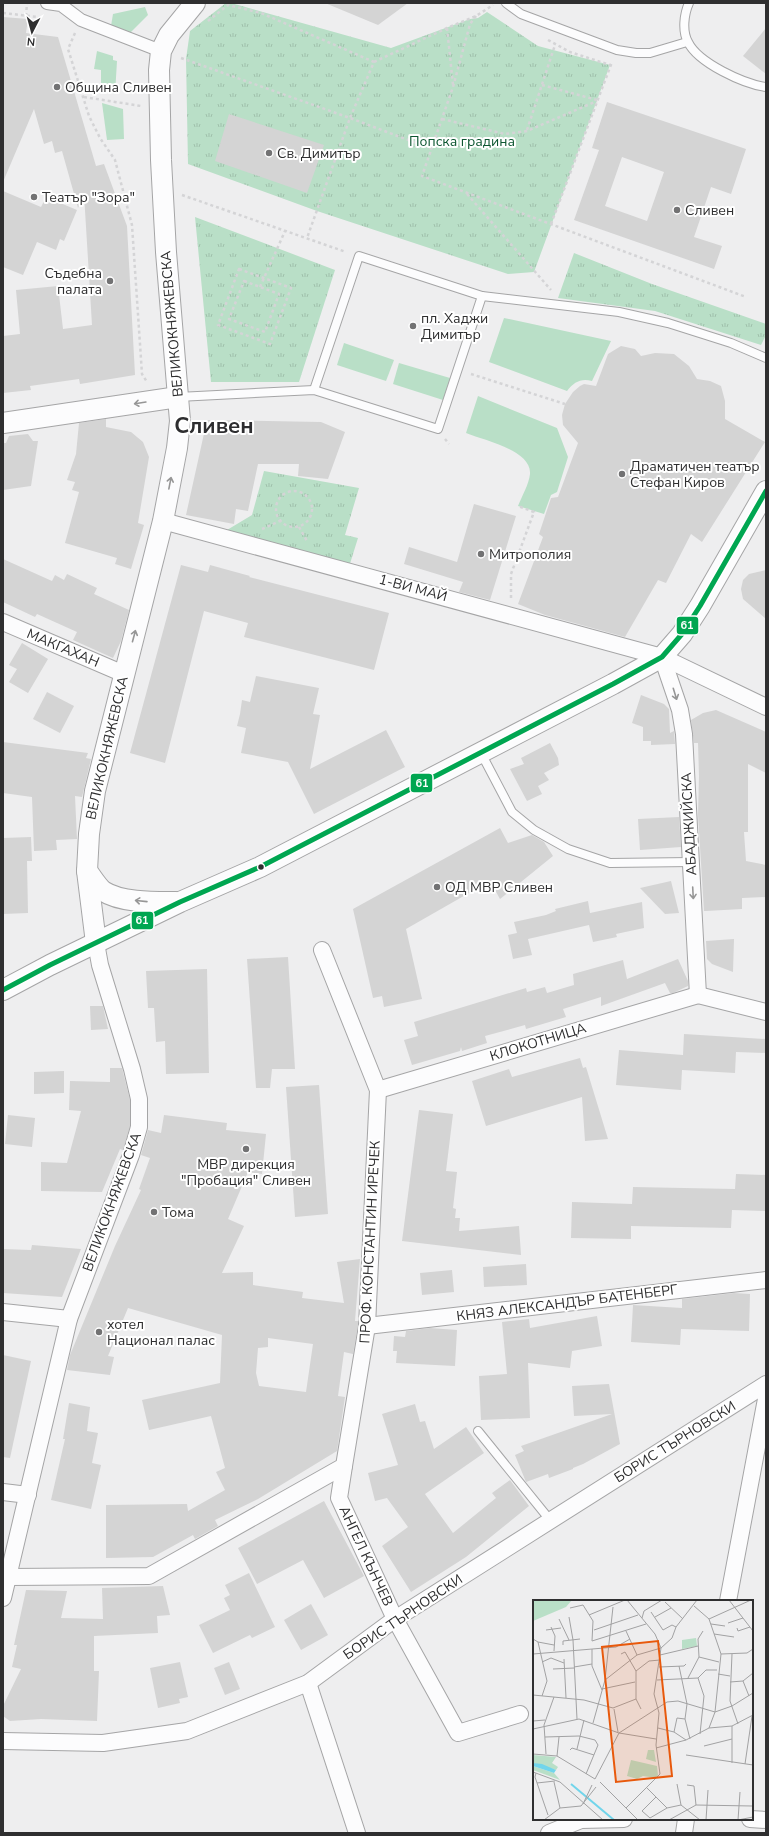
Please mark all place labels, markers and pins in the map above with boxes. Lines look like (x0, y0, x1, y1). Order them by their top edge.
place label: Община Сливен (65, 78, 172, 97)
marker: Община Сливен (52, 82, 62, 92)
place label: Св. Димитър (277, 144, 361, 163)
marker: Св. Димитър (264, 148, 274, 158)
place label: Театър "Зора" (42, 188, 135, 207)
marker: Театър "Зора" (29, 192, 39, 202)
place label: Сливен (685, 201, 734, 220)
marker: Сливен (672, 205, 682, 215)
place label: Съдебна палата (44, 264, 102, 299)
marker: Съдебна палата (105, 276, 115, 286)
place label: пл. Хаджи Димитър (421, 309, 488, 344)
marker: пл. Хаджи Димитър (408, 321, 418, 331)
place label: Драматичен театър Стефан Киров (630, 457, 760, 492)
marker: Драматичен театър Стефан Киров (617, 469, 627, 479)
place label: Митрополия (489, 545, 571, 564)
marker: Митрополия (476, 549, 486, 559)
unlabelled marker (256, 862, 266, 872)
place label: ОД МВР Сливен (445, 878, 553, 897)
marker: ОД МВР Сливен (432, 882, 442, 892)
marker: МВР дирекция "Пробация" Сливен (241, 1144, 251, 1154)
place label: МВР дирекция "Пробация" Сливен (181, 1155, 311, 1190)
place label: Тома (162, 1203, 194, 1222)
marker: Тома (149, 1207, 159, 1217)
place label: хотел Национал палас (107, 1315, 215, 1350)
marker: хотел Национал палас (94, 1327, 104, 1337)

